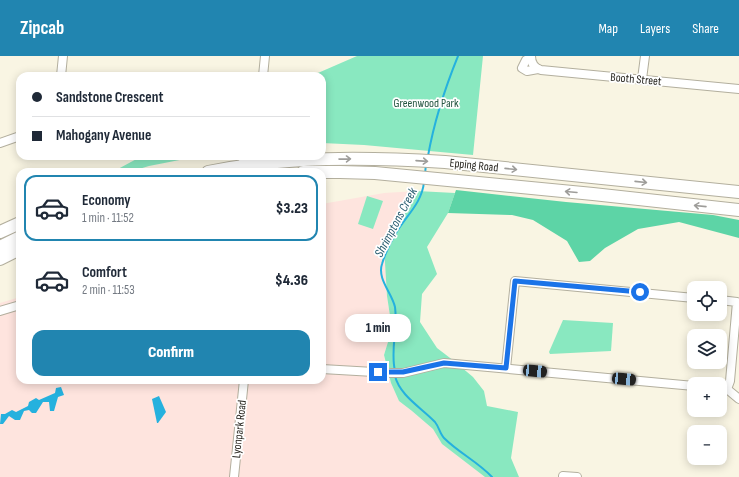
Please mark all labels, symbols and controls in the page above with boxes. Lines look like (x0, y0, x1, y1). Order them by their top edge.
text: Zipcab (20, 17, 64, 40)
text: Map (598, 20, 618, 37)
text: Layers (640, 20, 670, 37)
text: Share (692, 20, 719, 37)
street label: Booth Street (610, 70, 663, 89)
text: Sandstone Crescent (56, 88, 163, 107)
park label: Greenwood Park (393, 96, 459, 111)
text: Mahogany Avenue (56, 126, 151, 145)
one-way arrow (338, 155, 351, 163)
street label: Epping Road (449, 155, 499, 176)
one-way arrow (415, 157, 428, 164)
one-way arrow (505, 165, 518, 173)
one-way arrow (634, 178, 647, 186)
water label: Shrimptons Creek (371, 184, 421, 260)
one-way arrow (565, 188, 578, 196)
icon: car (34, 190, 70, 226)
text: Economy (82, 191, 131, 210)
text: $3.23 (276, 199, 308, 218)
one-way arrow (694, 202, 707, 209)
text: 1 min · 11:52 (82, 210, 134, 226)
icon: car (34, 262, 70, 298)
text: Comfort (82, 263, 127, 282)
text: $4.36 (275, 271, 308, 290)
map controls (687, 281, 727, 465)
button: locate (687, 281, 727, 321)
text: 2 min · 11:53 (82, 282, 135, 298)
route start (631, 283, 649, 301)
callout: 1 min (345, 314, 411, 342)
text: 1 min (366, 320, 390, 336)
button: layers (687, 329, 727, 369)
button: Confirm (32, 330, 310, 376)
route end (369, 363, 387, 381)
car (523, 364, 547, 378)
car (612, 372, 636, 386)
button: + (687, 377, 727, 417)
street label: Lyonpark Road (229, 399, 250, 459)
button: − (687, 425, 727, 465)

